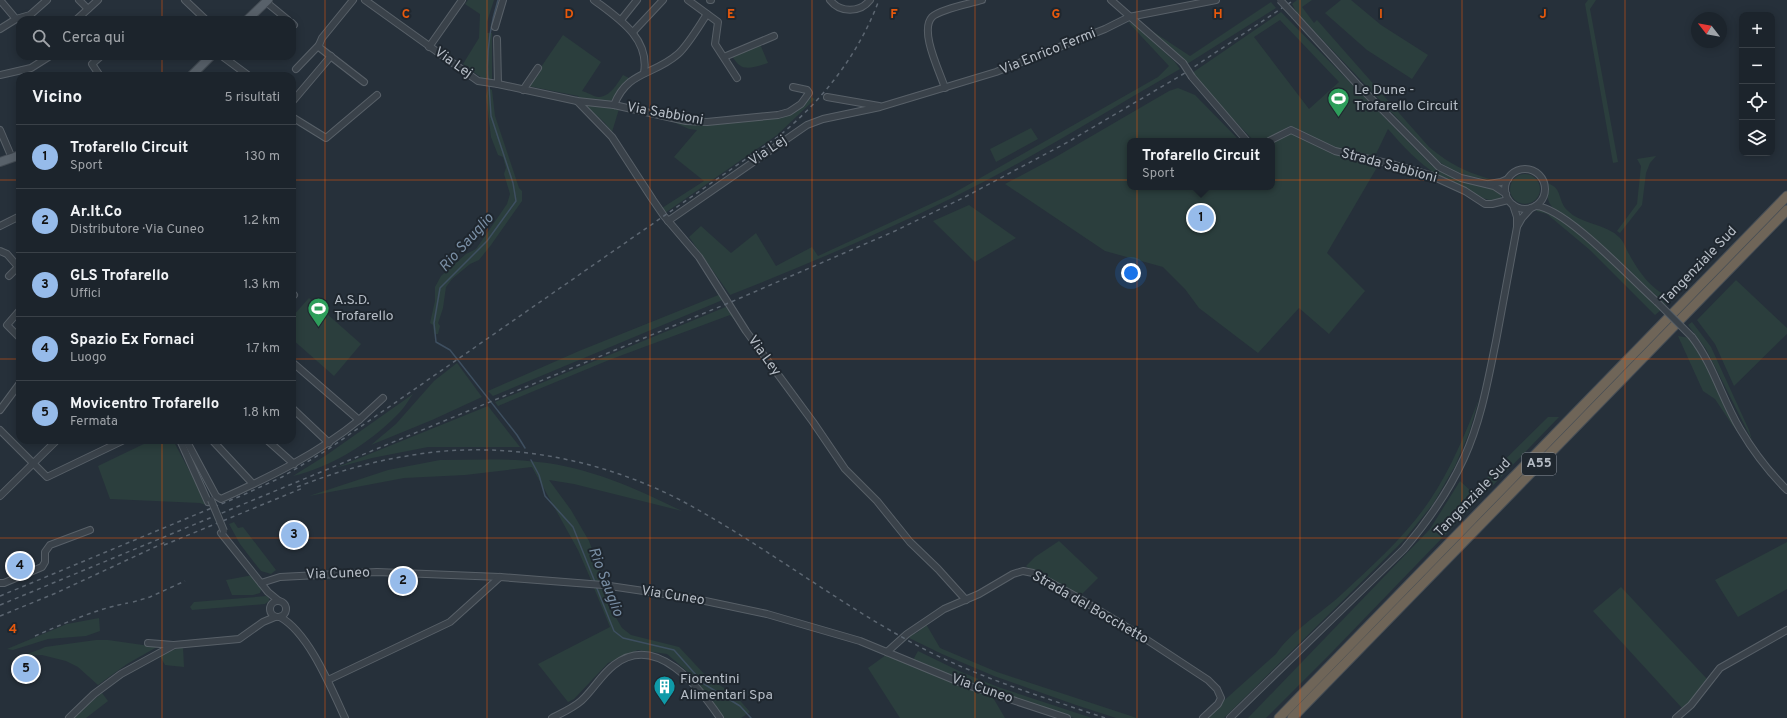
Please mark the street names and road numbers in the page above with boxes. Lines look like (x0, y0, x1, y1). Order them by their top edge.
street label: Via Enrico Fermi (997, 25, 1099, 79)
street label: Via Lej (431, 44, 475, 82)
street label: Via Sabbioni (625, 99, 705, 129)
street label: Via Lej (746, 132, 790, 170)
street label: Strada Sabbioni (1339, 145, 1439, 187)
street label: Tangenziale Sud (1657, 223, 1741, 309)
street label: Via Ley (744, 332, 784, 380)
road number: A55 (1522, 453, 1556, 475)
street label: Tangenziale Sud (1431, 455, 1515, 541)
street label: Via Cuneo (306, 564, 370, 584)
street label: Strada del Bocchetto (1029, 568, 1151, 648)
street label: Via Cuneo (640, 583, 706, 609)
street label: Via Cuneo (949, 671, 1015, 708)

